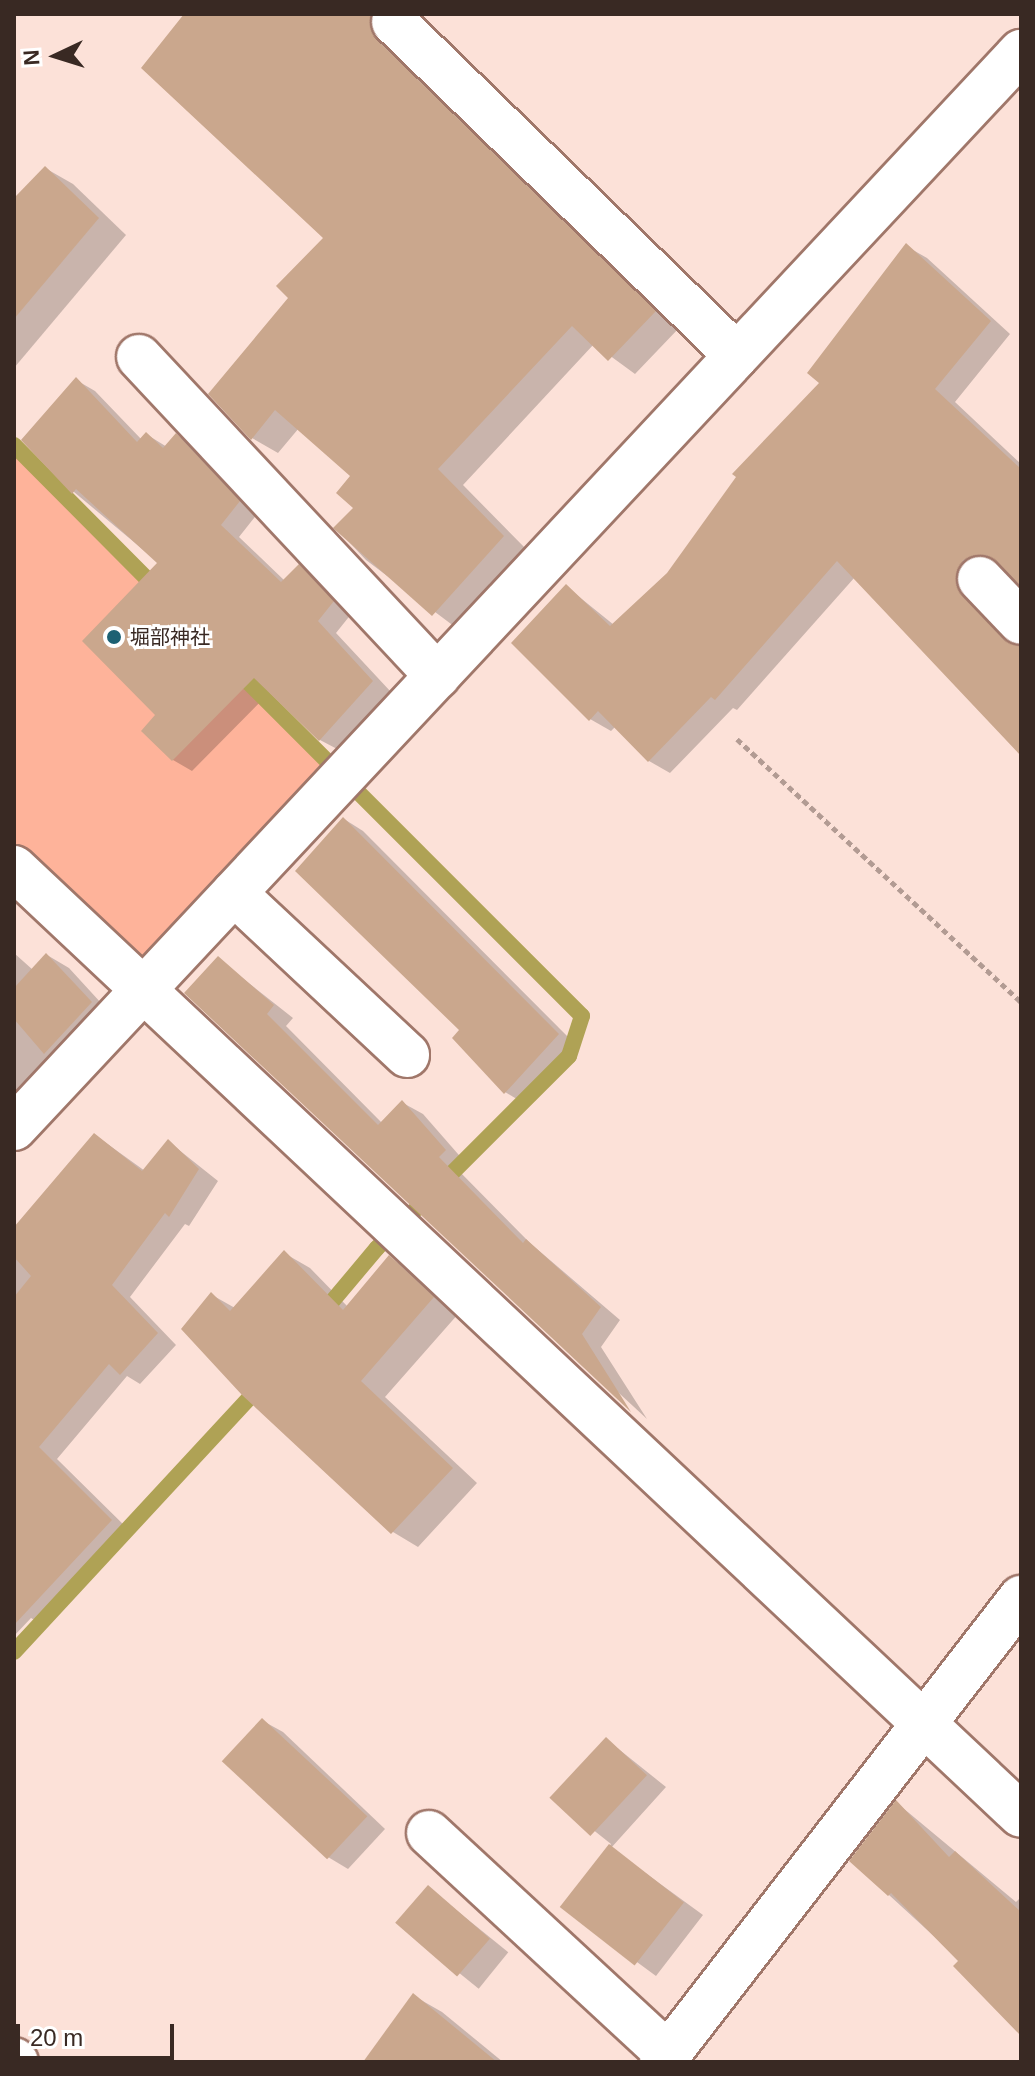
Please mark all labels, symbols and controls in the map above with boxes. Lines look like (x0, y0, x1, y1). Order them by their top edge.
north arrow (16, 16, 96, 96)
text: N (19, 49, 45, 67)
place label: 堀部神社 (130, 625, 210, 649)
marker: 堀部神社 (105, 628, 123, 646)
scale bar (20, 2008, 178, 2058)
text: 20 m (30, 2024, 83, 2051)

